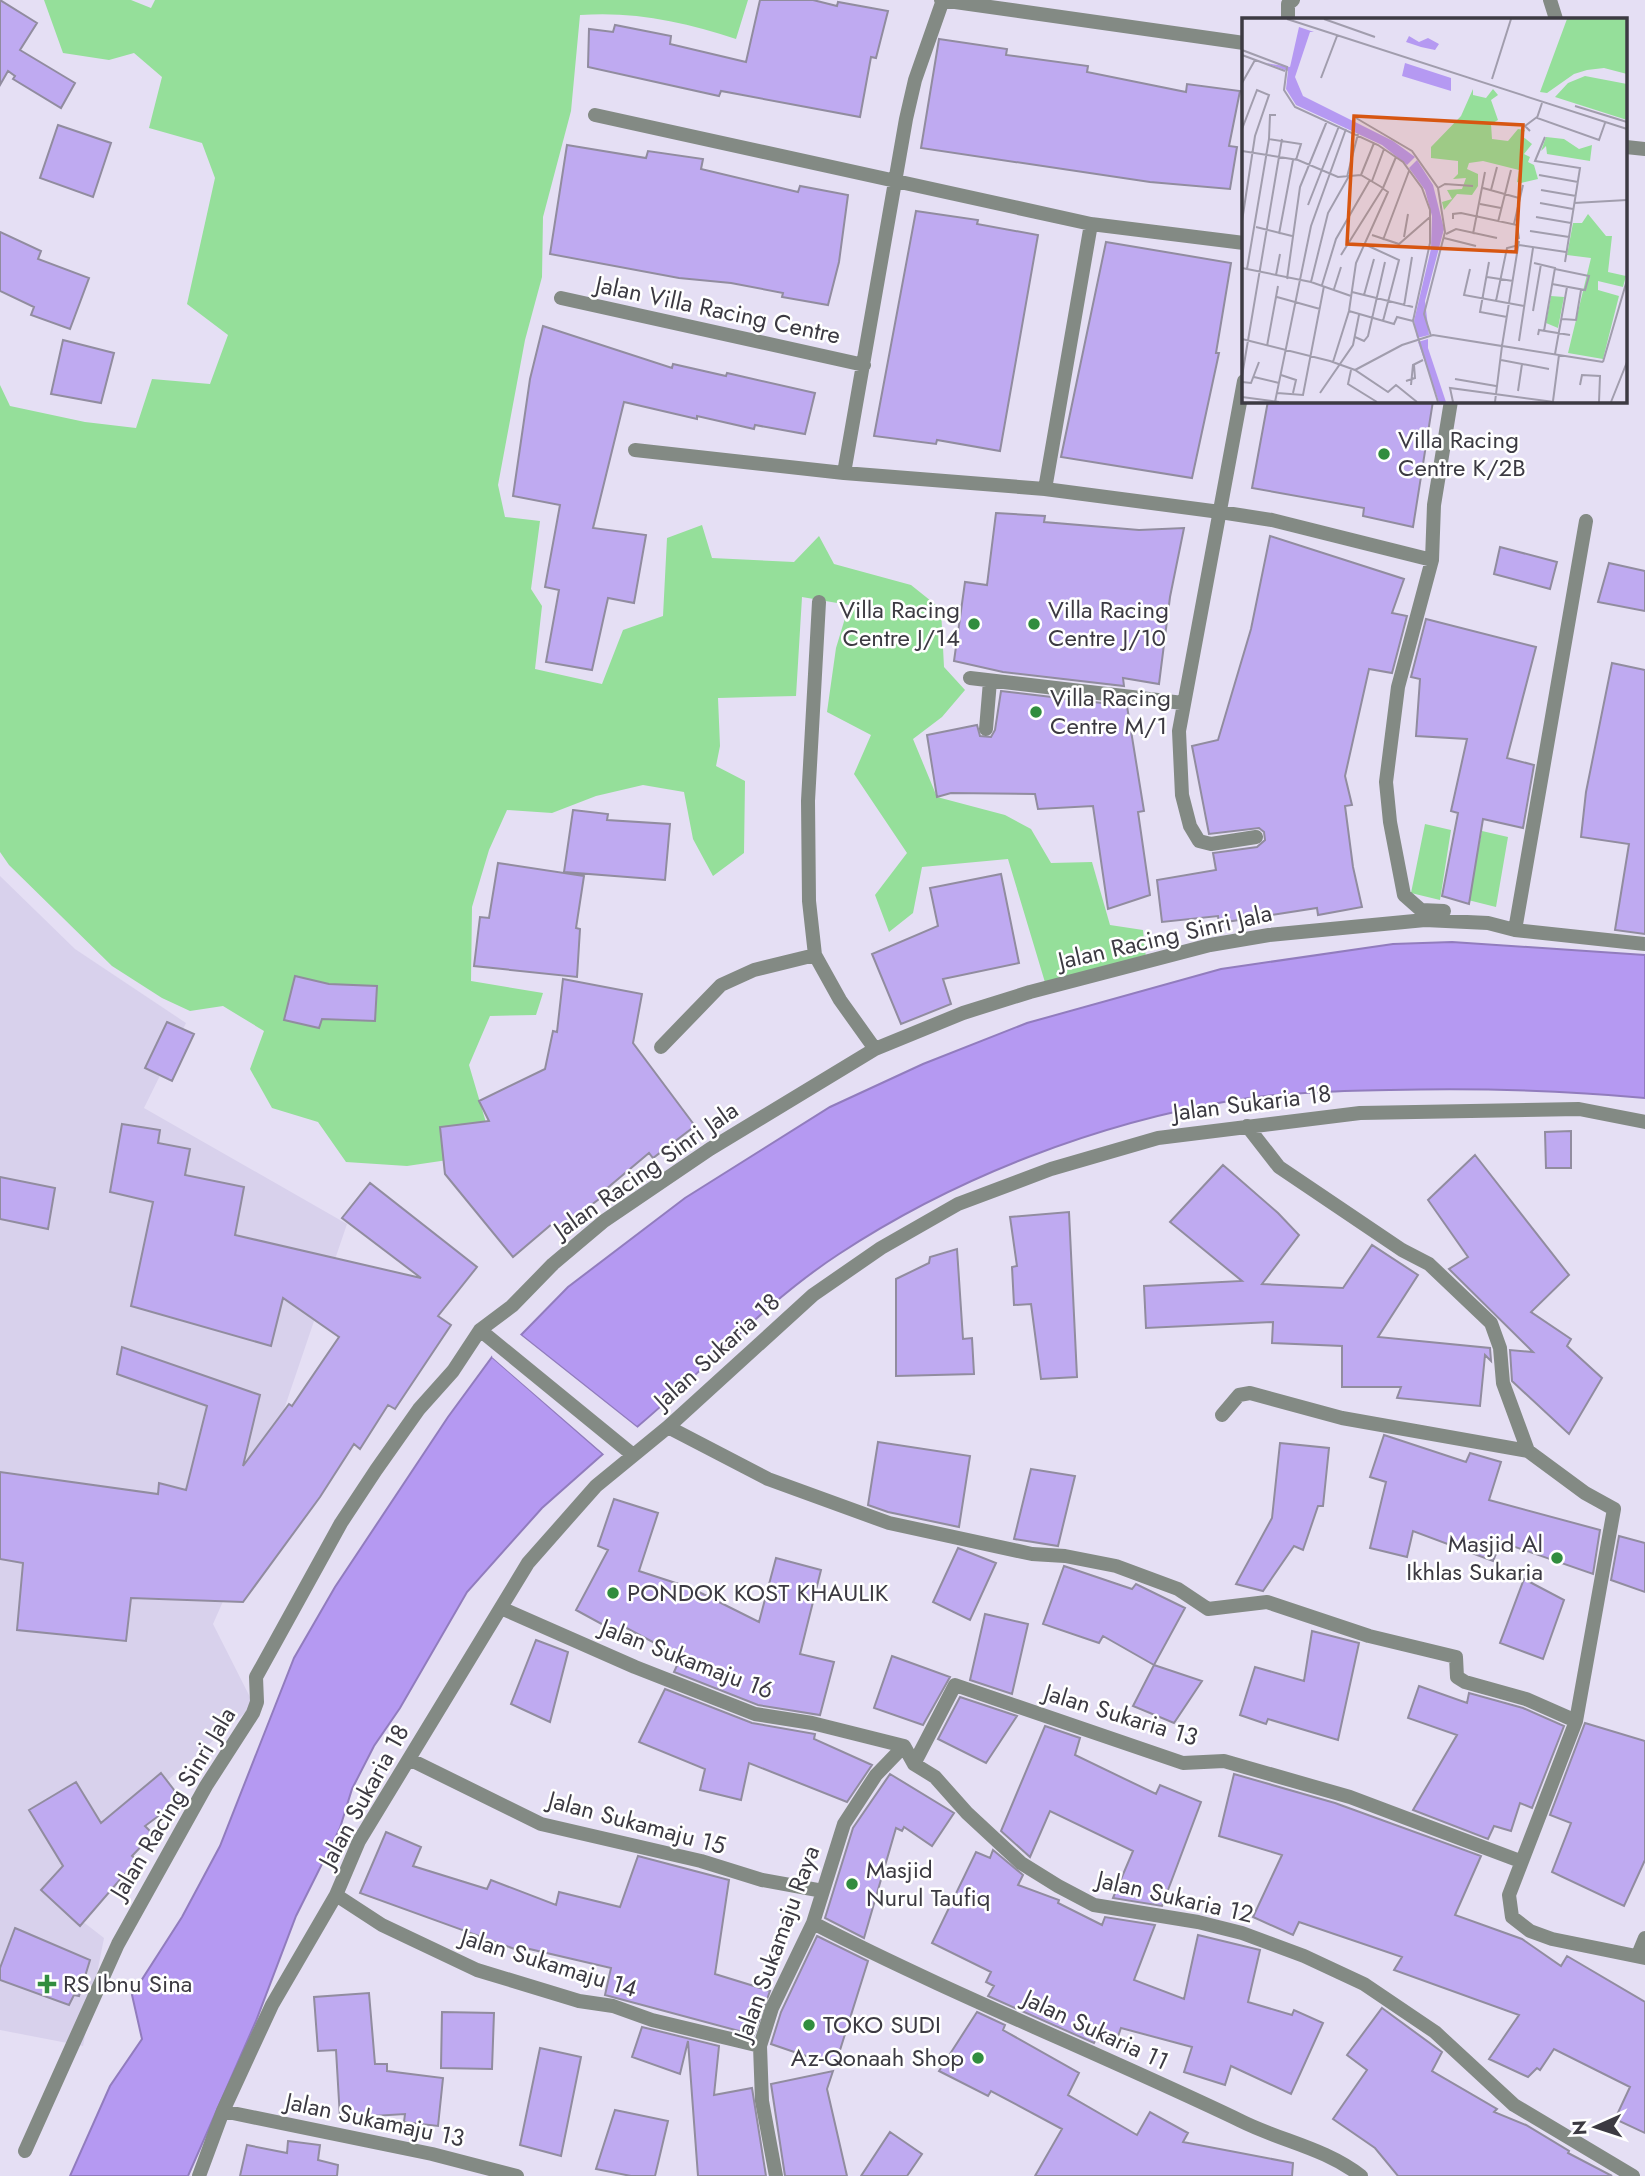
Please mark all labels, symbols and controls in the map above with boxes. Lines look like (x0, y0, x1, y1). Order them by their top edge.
inset map (1242, 18, 1628, 402)
street label: Jalan Villa Racing Centre (589, 266, 844, 353)
place label: Villa Racing Centre K/2B (1398, 422, 1526, 485)
marker: Villa Racing Centre K/2B (1376, 446, 1392, 462)
place label: Villa Racing Centre J/14 (839, 592, 960, 655)
place label: Villa Racing Centre J/10 (1048, 592, 1169, 655)
marker: Villa Racing Centre J/14 (966, 616, 982, 632)
marker: Villa Racing Centre J/10 (1026, 616, 1042, 632)
place label: Villa Racing Centre M/1 (1050, 680, 1171, 743)
marker: Villa Racing Centre M/1 (1028, 704, 1044, 720)
street label: Jalan Racing Sinri Jala (1052, 895, 1275, 979)
street label: Jalan Sukaria 18 (1168, 1075, 1333, 1130)
street label: Jalan Racing Sinri Jala (544, 1093, 745, 1248)
street label: Jalan Sukaria 18 (644, 1284, 788, 1419)
place label: Masjid Al Ikhlas Sukaria (1406, 1526, 1543, 1589)
marker: Masjid Al Ikhlas Sukaria (1549, 1550, 1565, 1566)
place label: PONDOK KOST KHAULIK (627, 1575, 889, 1610)
marker: PONDOK KOST KHAULIK (605, 1585, 621, 1601)
street label: Jalan Sukamaju 16 (593, 1608, 779, 1708)
street label: Jalan Sukaria 13 (1037, 1674, 1202, 1755)
street label: Jalan Racing Sinri Jala (100, 1700, 244, 1908)
street label: Jalan Sukaria 18 (308, 1718, 417, 1876)
street label: Jalan Sukamaju 15 (542, 1781, 730, 1863)
street label: Jalan Sukamaju Raya (724, 1840, 828, 2048)
place label: Masjid Nurul Taufiq (866, 1852, 990, 1915)
street label: Jalan Sukaria 12 (1090, 1861, 1257, 1932)
marker: Masjid Nurul Taufiq (844, 1876, 860, 1892)
street label: Jalan Sukamaju 14 (454, 1918, 642, 2006)
place label: RS Ibnu Sina (63, 1966, 192, 2001)
marker: RS Ibnu Sina (37, 1974, 57, 1994)
street label: Jalan Sukaria 11 (1015, 1979, 1175, 2079)
place label: TOKO SUDI (823, 2007, 941, 2042)
marker: TOKO SUDI (801, 2017, 817, 2033)
place label: Az-Qonaah Shop (791, 2040, 964, 2075)
marker: Az-Qonaah Shop (970, 2050, 986, 2066)
street label: Jalan Sukamaju 13 (280, 2083, 468, 2156)
north arrow (1561, 2092, 1631, 2162)
text: N (1566, 2120, 1593, 2136)

